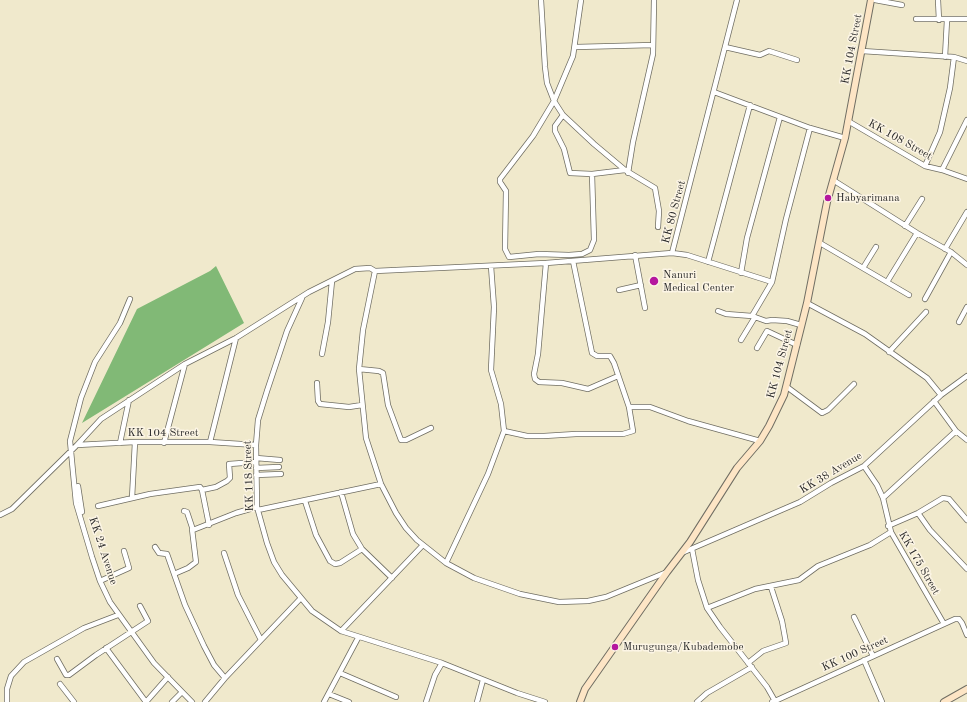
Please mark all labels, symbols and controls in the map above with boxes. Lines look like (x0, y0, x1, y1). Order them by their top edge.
street label: KK 104 Street (839, 13, 865, 85)
street label: KK 108 Street (866, 117, 934, 163)
street label: KK 80 Street (659, 179, 689, 245)
place label: Habyarimana (836, 191, 900, 205)
marker: Habyarimana (823, 193, 833, 203)
place label: Nanuri Medical Center (663, 268, 734, 294)
marker: Nanuri Medical Center (648, 275, 660, 287)
street label: KK 104 Street (764, 328, 796, 400)
street label: KK 104 Street (127, 426, 199, 440)
street label: KK 118 Street (241, 440, 257, 512)
street label: KK 38 Avenue (797, 449, 865, 497)
street label: KK 24 Avenue (86, 515, 120, 587)
street label: KK 175 Street (896, 529, 942, 597)
street label: KK 100 Street (820, 634, 890, 674)
place label: Murugunga/Kubademobe (623, 640, 743, 654)
marker: Murugunga/Kubademobe (610, 642, 620, 652)

